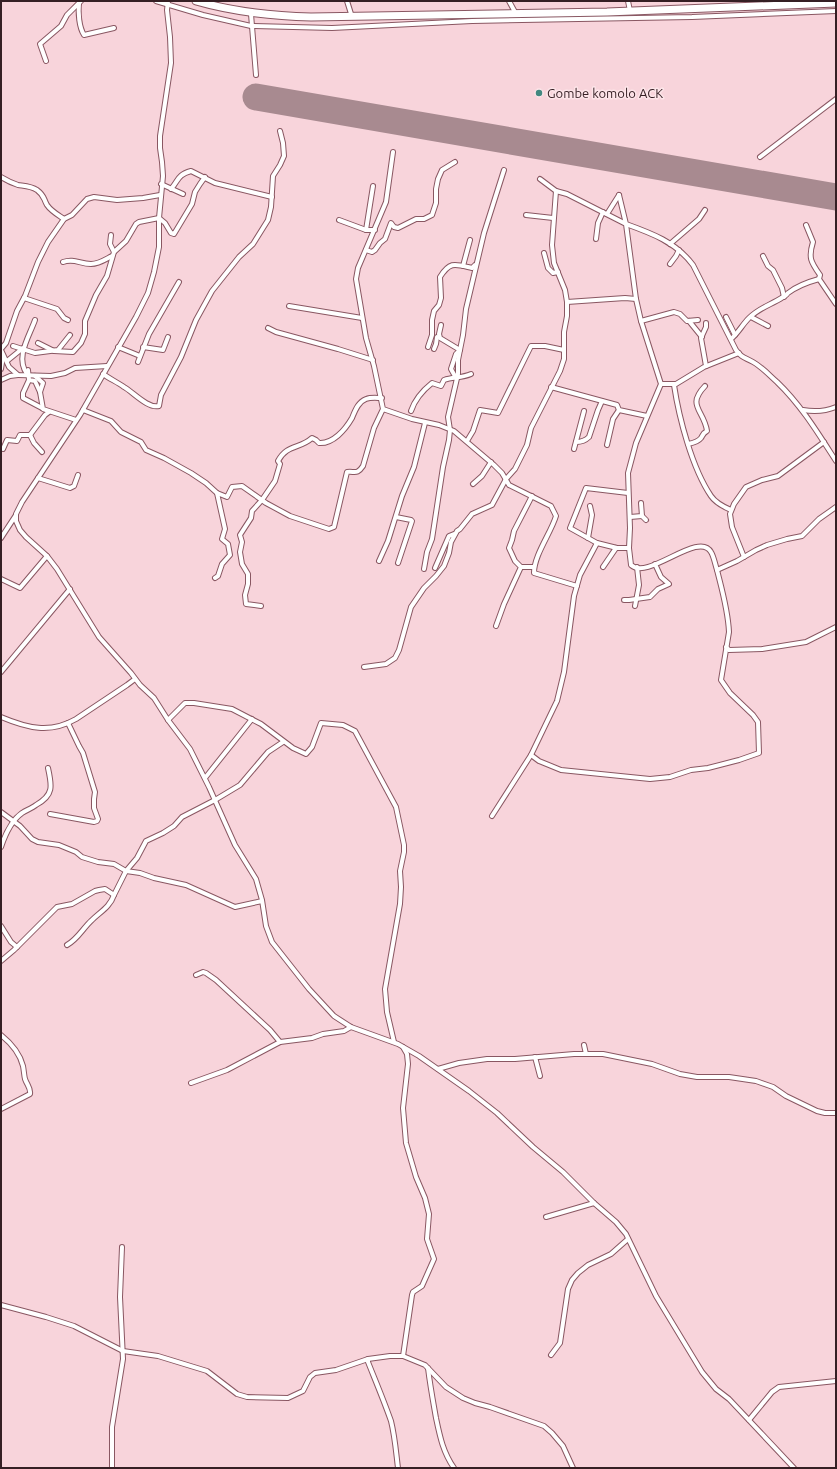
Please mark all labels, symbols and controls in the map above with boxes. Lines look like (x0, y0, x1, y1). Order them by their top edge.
place label: Gombe komolo ACK (547, 86, 663, 100)
marker: Gombe komolo ACK (534, 88, 544, 98)

